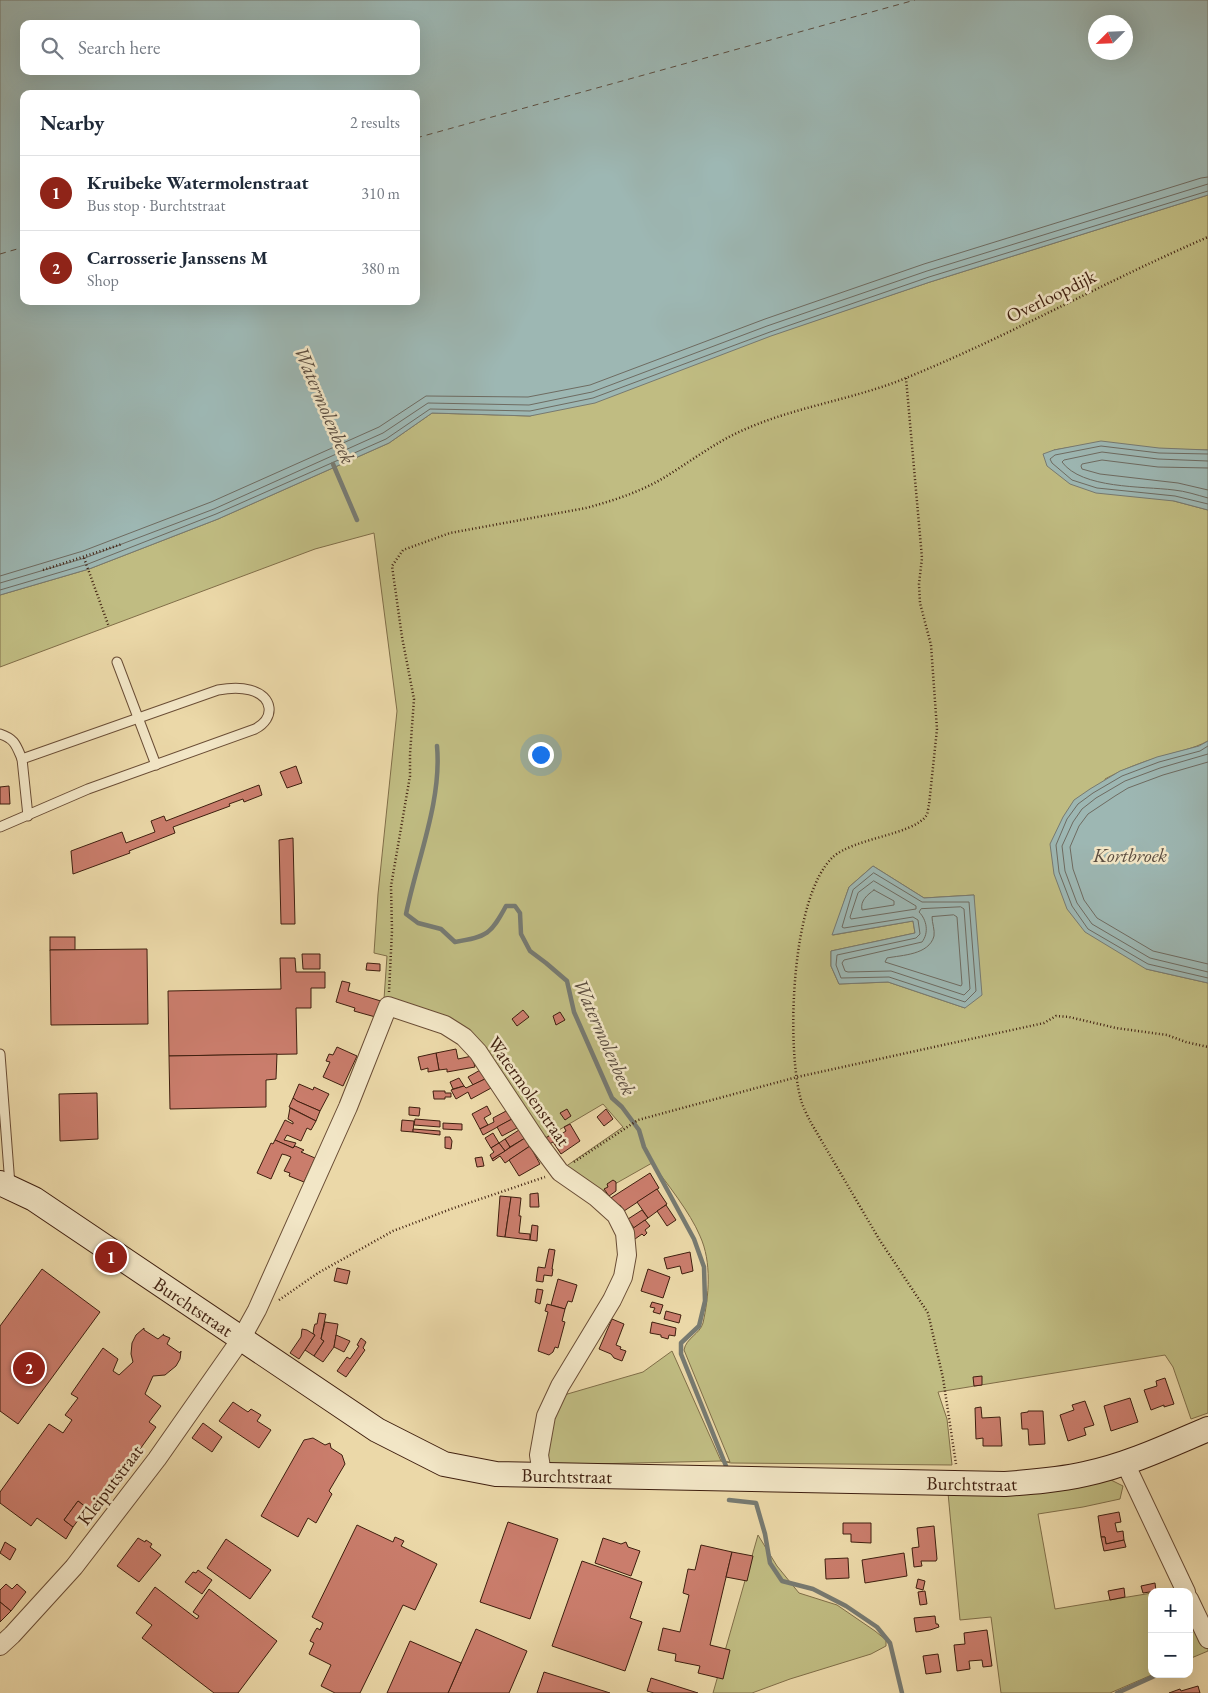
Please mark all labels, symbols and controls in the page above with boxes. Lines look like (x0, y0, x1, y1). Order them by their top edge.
north arrow (1088, 15, 1133, 60)
search box (20, 20, 420, 75)
icon: search (38, 34, 66, 62)
text: Search here (78, 35, 160, 60)
text: Nearby (40, 109, 104, 136)
text: 2 results (350, 112, 400, 133)
text: Kruibeke Watermolenstraat (87, 170, 309, 195)
text: 1 (52, 183, 60, 204)
text: 310 m (361, 183, 400, 204)
text: Bus stop · Burchtstraat (87, 195, 225, 216)
text: Carrosserie Janssens M (87, 245, 268, 270)
text: 2 (52, 258, 60, 279)
text: 380 m (361, 258, 400, 279)
street label: Overloopdijk (1002, 263, 1101, 328)
text: Shop (87, 270, 119, 291)
water label: Watermolenbeek (289, 342, 361, 468)
your location (528, 742, 554, 768)
water label: Kortbroek (1092, 842, 1167, 868)
water label: Watermolenbeek (568, 974, 642, 1100)
street label: Watermolenstraat (482, 1031, 576, 1151)
pin: 1 (95, 1238, 127, 1276)
street label: Burchtstraat (149, 1271, 238, 1342)
pin: 2 (13, 1349, 45, 1387)
street label: Kleiputstraat (71, 1440, 149, 1530)
street label: Burchtstraat (521, 1462, 612, 1489)
street label: Burchtstraat (926, 1470, 1018, 1497)
map controls (1148, 1588, 1193, 1678)
button: + (1148, 1588, 1193, 1633)
button: − (1148, 1633, 1193, 1678)

